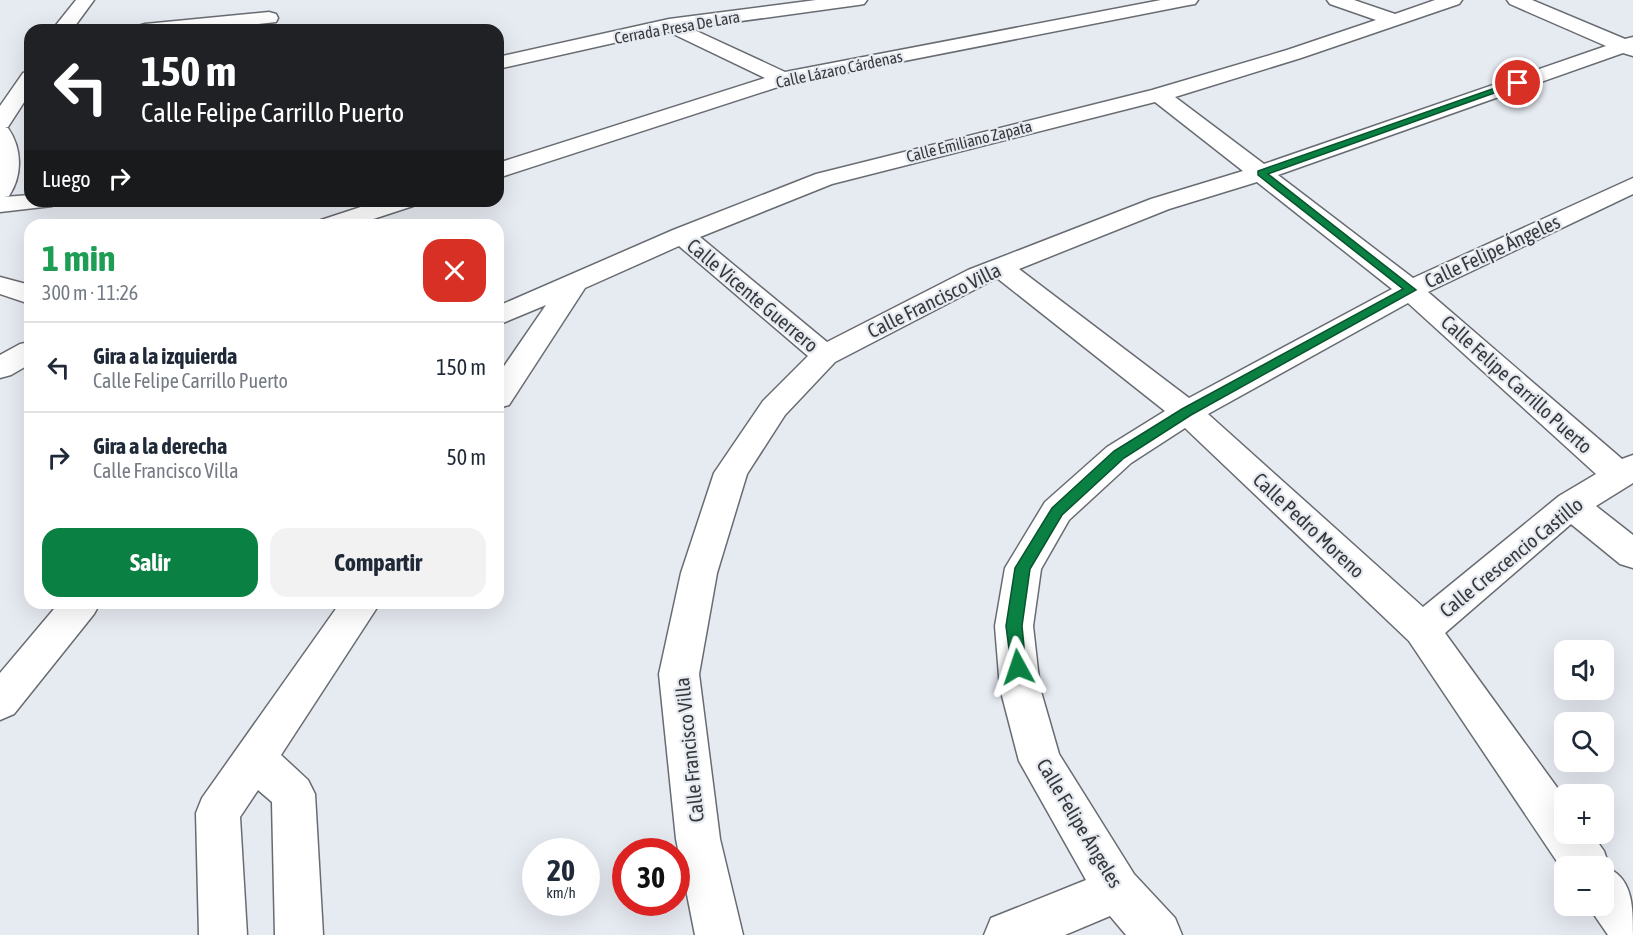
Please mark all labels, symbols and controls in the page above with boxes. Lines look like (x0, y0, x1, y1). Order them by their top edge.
street label: Cerrada Presa De Lara (613, 7, 741, 47)
text: 150 m (141, 47, 236, 95)
street label: Calle Lázaro Cárdenas (774, 47, 904, 91)
icon: left (42, 48, 120, 126)
pin (1492, 57, 1543, 108)
icon: arrive (1501, 66, 1534, 99)
text: Calle Felipe Carrillo Puerto (141, 97, 404, 128)
street label: Calle Emiliano Zapata (904, 117, 1034, 166)
icon: right (103, 162, 136, 195)
text: Luego (42, 166, 91, 192)
street label: Calle Felipe Ángeles (1421, 210, 1563, 292)
street label: Calle Vicente Guerrero (683, 233, 823, 357)
text: 1 min (42, 237, 116, 279)
button: close (423, 239, 486, 302)
street label: Calle Francisco Villa (864, 258, 1004, 342)
text: 300 m · 11:26 (42, 281, 138, 304)
street label: Calle Felipe Carrillo Puerto (1437, 310, 1597, 458)
text: Gira a la izquierda (93, 343, 237, 369)
icon: left (42, 351, 75, 384)
text: 150 m (436, 354, 486, 380)
text: Calle Felipe Carrillo Puerto (93, 369, 288, 392)
text: Gira a la derecha (93, 433, 227, 459)
icon: right (42, 441, 75, 474)
text: 50 m (446, 444, 486, 470)
text: Calle Francisco Villa (93, 459, 239, 482)
street label: Calle Pedro Moreno (1249, 468, 1369, 582)
street label: Calle Crescencio Castillo (1435, 492, 1587, 622)
button: Salir (42, 528, 258, 597)
button: Compartir (270, 528, 486, 597)
position arrow (986, 635, 1050, 699)
map controls (1554, 640, 1614, 916)
button: sound (1554, 640, 1614, 700)
street label: Calle Francisco Villa (670, 676, 708, 824)
button: search (1554, 712, 1614, 772)
street label: Calle Felipe Ángeles (1032, 754, 1128, 892)
button: + (1554, 784, 1614, 844)
speed limit sign: 30 (612, 838, 690, 916)
text: 20 (547, 853, 575, 887)
button: − (1554, 856, 1614, 916)
text: km/h (546, 884, 576, 901)

